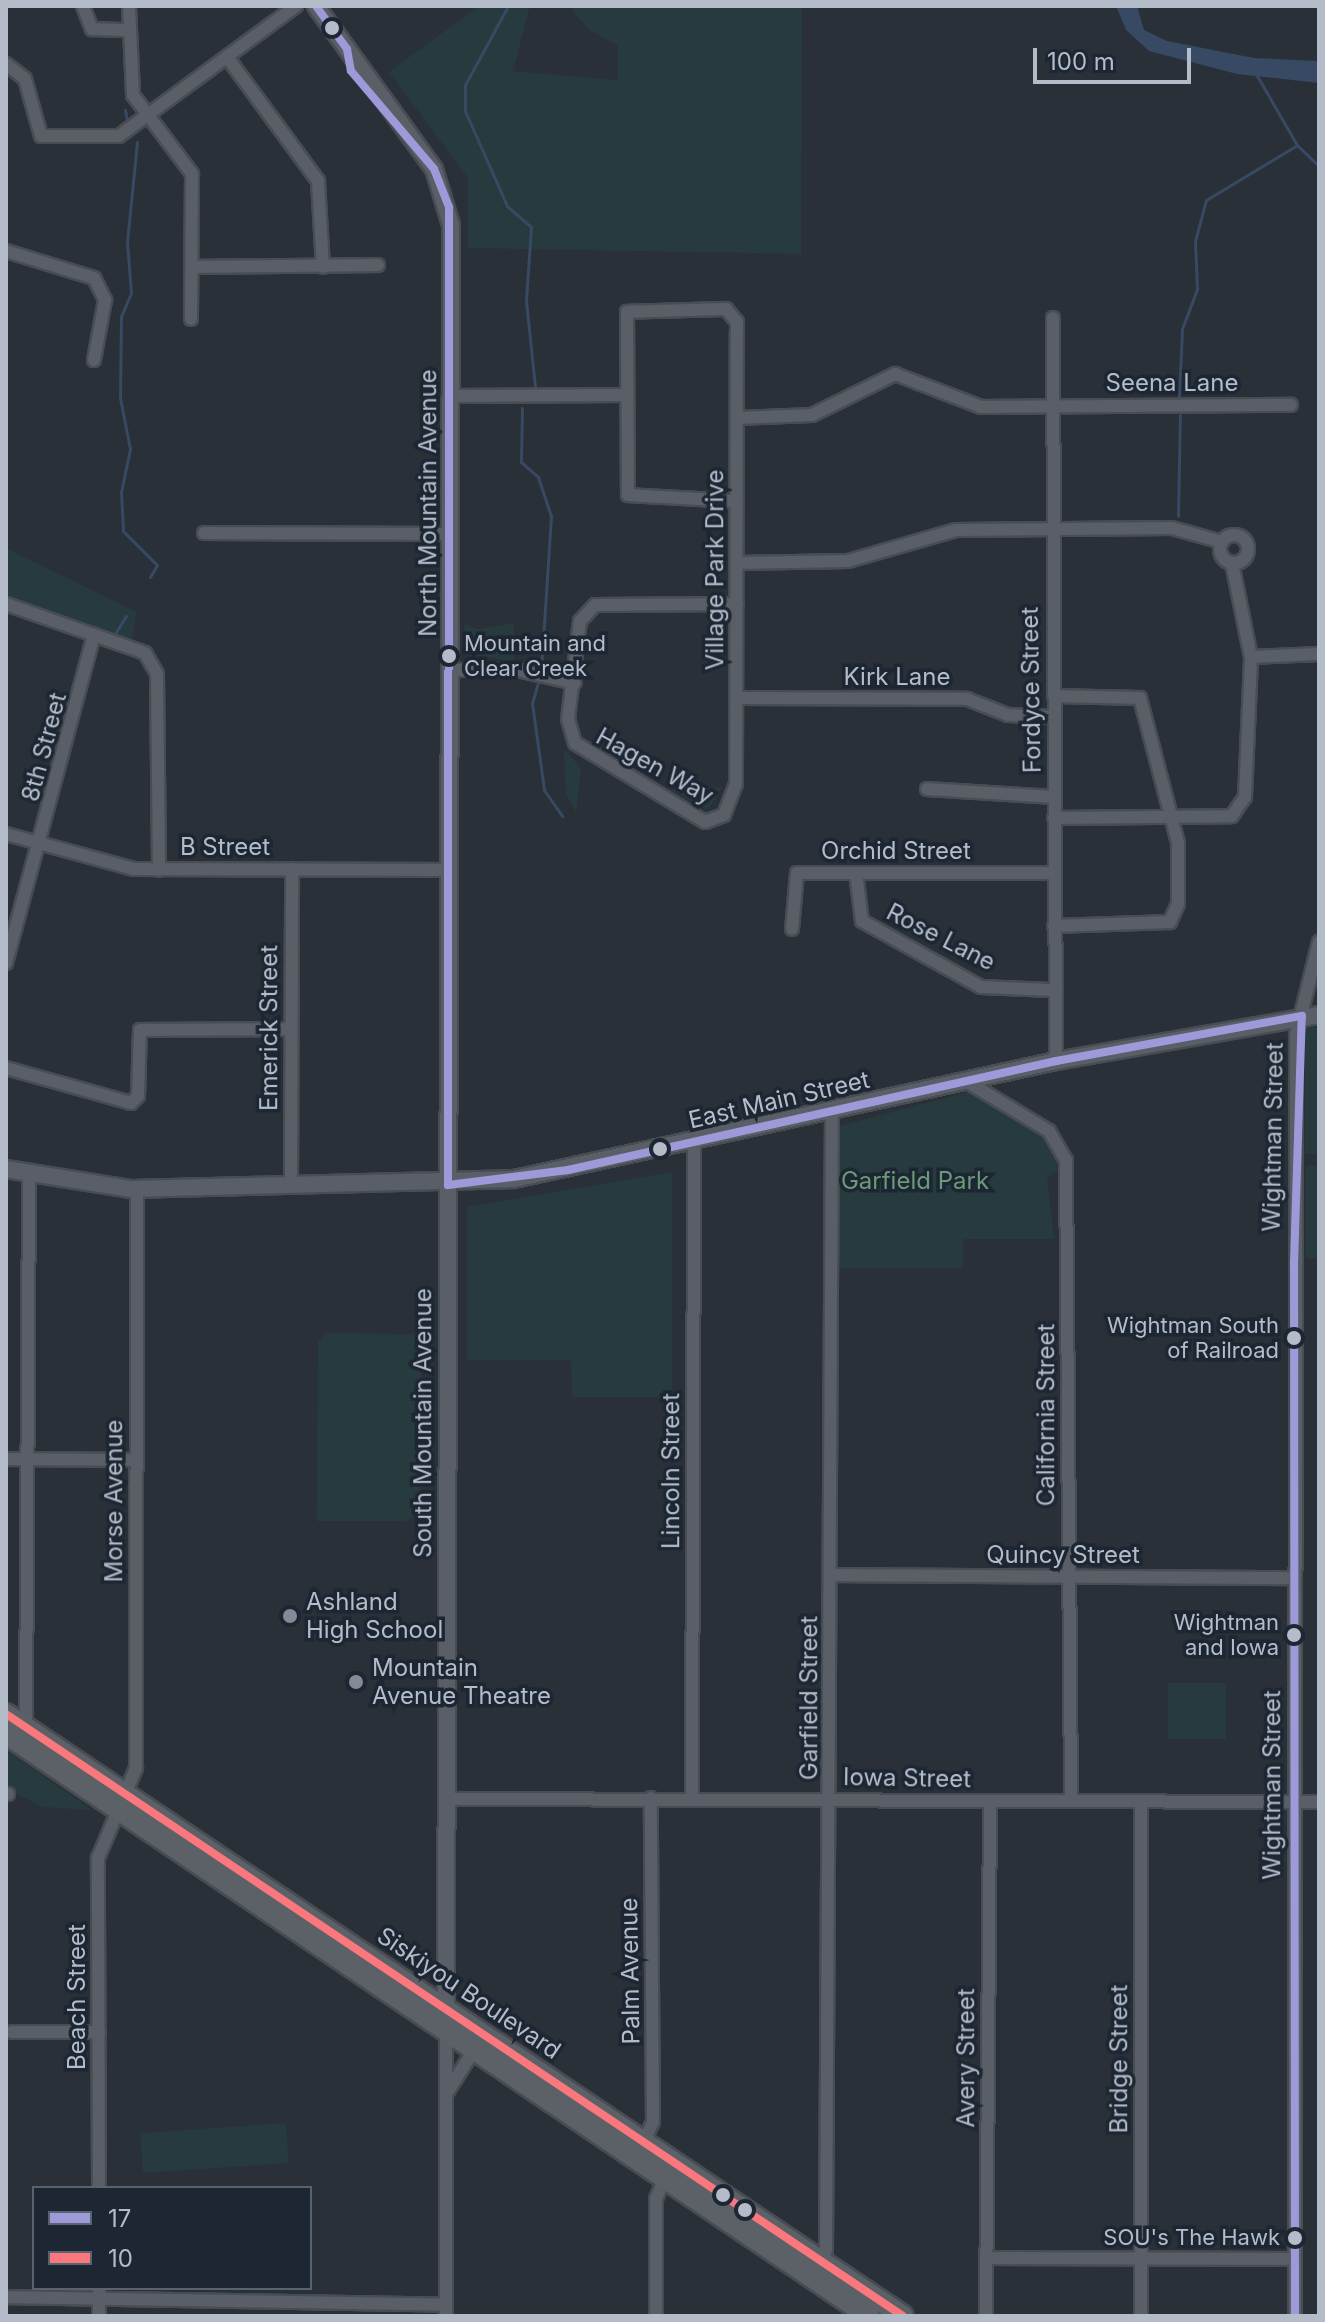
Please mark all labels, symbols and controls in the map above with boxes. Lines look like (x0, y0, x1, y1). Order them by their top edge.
unlabelled marker (324, 20, 340, 36)
scale bar (1037, 32, 1195, 82)
text: 100 m (1047, 47, 1115, 76)
street label: North Mountain Avenue (414, 369, 442, 637)
street label: Seena Lane (1105, 369, 1239, 397)
street label: Village Park Drive (701, 470, 729, 670)
street label: Fordyce Street (1015, 607, 1047, 773)
place label: Mountain and Clear Creek (464, 630, 606, 682)
marker: Mountain and Clear Creek (441, 648, 457, 664)
street label: Kirk Lane (844, 663, 950, 691)
street label: 8th Street (16, 689, 72, 805)
street label: Hagen Way (591, 722, 719, 810)
street label: B Street (180, 833, 270, 861)
street label: Orchid Street (821, 837, 971, 865)
street label: Rose Lane (882, 897, 1000, 977)
street label: Emerick Street (255, 945, 283, 1111)
street label: Wightman Street (1257, 1042, 1289, 1232)
street label: East Main Street (686, 1065, 872, 1135)
unlabelled marker (652, 1141, 668, 1157)
park label: Garfield Park (841, 1167, 989, 1195)
street label: South Mountain Avenue (409, 1288, 437, 1558)
place label: Wightman South of Railroad (1107, 1312, 1279, 1364)
street label: California Street (1032, 1324, 1060, 1506)
marker: Wightman South of Railroad (1286, 1330, 1302, 1346)
street label: Lincoln Street (657, 1393, 685, 1549)
street label: Morse Avenue (100, 1420, 128, 1582)
street label: Quincy Street (986, 1541, 1140, 1569)
place label: Ashland High School (306, 1588, 443, 1644)
marker: Ashland High School (281, 1607, 299, 1625)
place label: Wightman and Iowa (1174, 1609, 1279, 1660)
street label: Garfield Street (795, 1616, 823, 1780)
marker: Wightman and Iowa (1286, 1627, 1302, 1643)
place label: Mountain Avenue Theatre (372, 1654, 551, 1710)
marker: Mountain Avenue Theatre (347, 1673, 365, 1691)
street label: Wightman Street (1258, 1690, 1286, 1880)
street label: Iowa Street (843, 1762, 971, 1794)
street label: Palm Avenue (614, 1897, 646, 2045)
street label: Siskiyou Boulevard (372, 1921, 566, 2065)
street label: Beach Street (63, 1924, 91, 2070)
street label: Bridge Street (1105, 1985, 1133, 2133)
street label: Avery Street (952, 1988, 980, 2128)
legend (32, 2186, 312, 2290)
unlabelled marker (715, 2187, 731, 2203)
unlabelled marker (737, 2202, 753, 2218)
text: 17 (108, 2204, 131, 2233)
place label: SOU's The Hawk (1103, 2225, 1280, 2251)
marker: SOU's The Hawk (1287, 2230, 1303, 2246)
text: 10 (108, 2244, 133, 2273)

